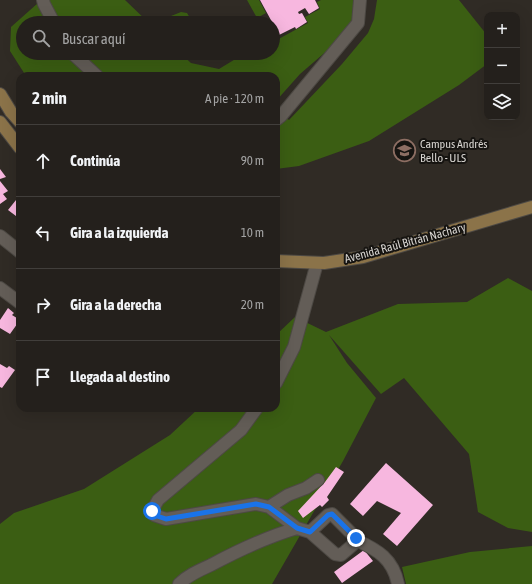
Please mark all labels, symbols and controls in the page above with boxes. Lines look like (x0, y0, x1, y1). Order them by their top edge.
map controls (484, 12, 520, 120)
button: + (484, 12, 520, 48)
search box (16, 16, 280, 60)
icon: search (30, 27, 52, 49)
text: Buscar aquí (62, 30, 125, 47)
button: − (484, 48, 520, 84)
button: layers (484, 84, 520, 120)
text: 2 min (32, 88, 67, 108)
text: A pie · 120 m (205, 91, 264, 106)
place label: Campus Andrés Bello - ULS (420, 137, 488, 165)
school or university icon: Campus Andrés Bello - ULS (391, 138, 417, 164)
icon: ahead (32, 150, 54, 172)
text: Continúa (70, 152, 120, 169)
text: 90 m (241, 153, 264, 168)
street label: Avenida Raúl Bitrán Nachary (343, 220, 467, 266)
icon: left (32, 222, 54, 244)
text: Gira a la izquierda (70, 224, 168, 241)
text: 10 m (241, 225, 264, 240)
icon: right (32, 294, 54, 316)
text: Gira a la derecha (70, 296, 161, 313)
text: 20 m (241, 297, 264, 312)
icon: arrive (32, 366, 54, 388)
text: Llegada al destino (70, 368, 170, 385)
route start (143, 502, 161, 520)
route end (347, 529, 365, 547)

